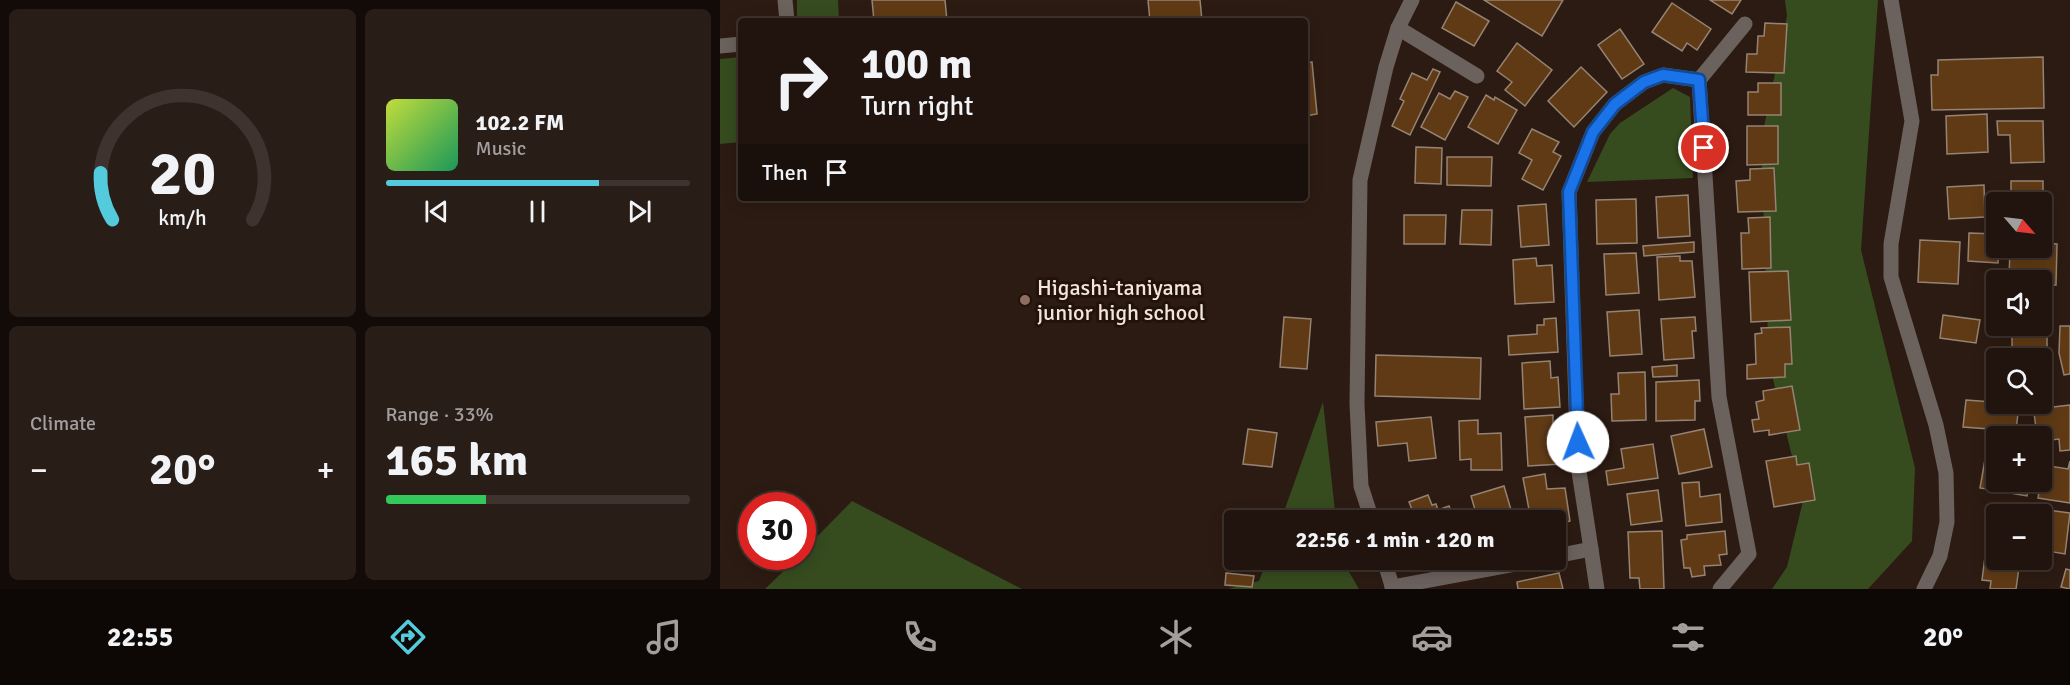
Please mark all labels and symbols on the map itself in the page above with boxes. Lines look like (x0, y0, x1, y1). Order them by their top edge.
pin (1678, 122, 1729, 173)
north arrow (1986, 192, 2052, 258)
place label: Higashi-taniyama junior high school (1037, 274, 1205, 326)
marker: Higashi-taniyama junior high school (1018, 293, 1032, 307)
position arrow (1546, 410, 1610, 474)
speed limit sign: 30 (738, 492, 816, 570)

